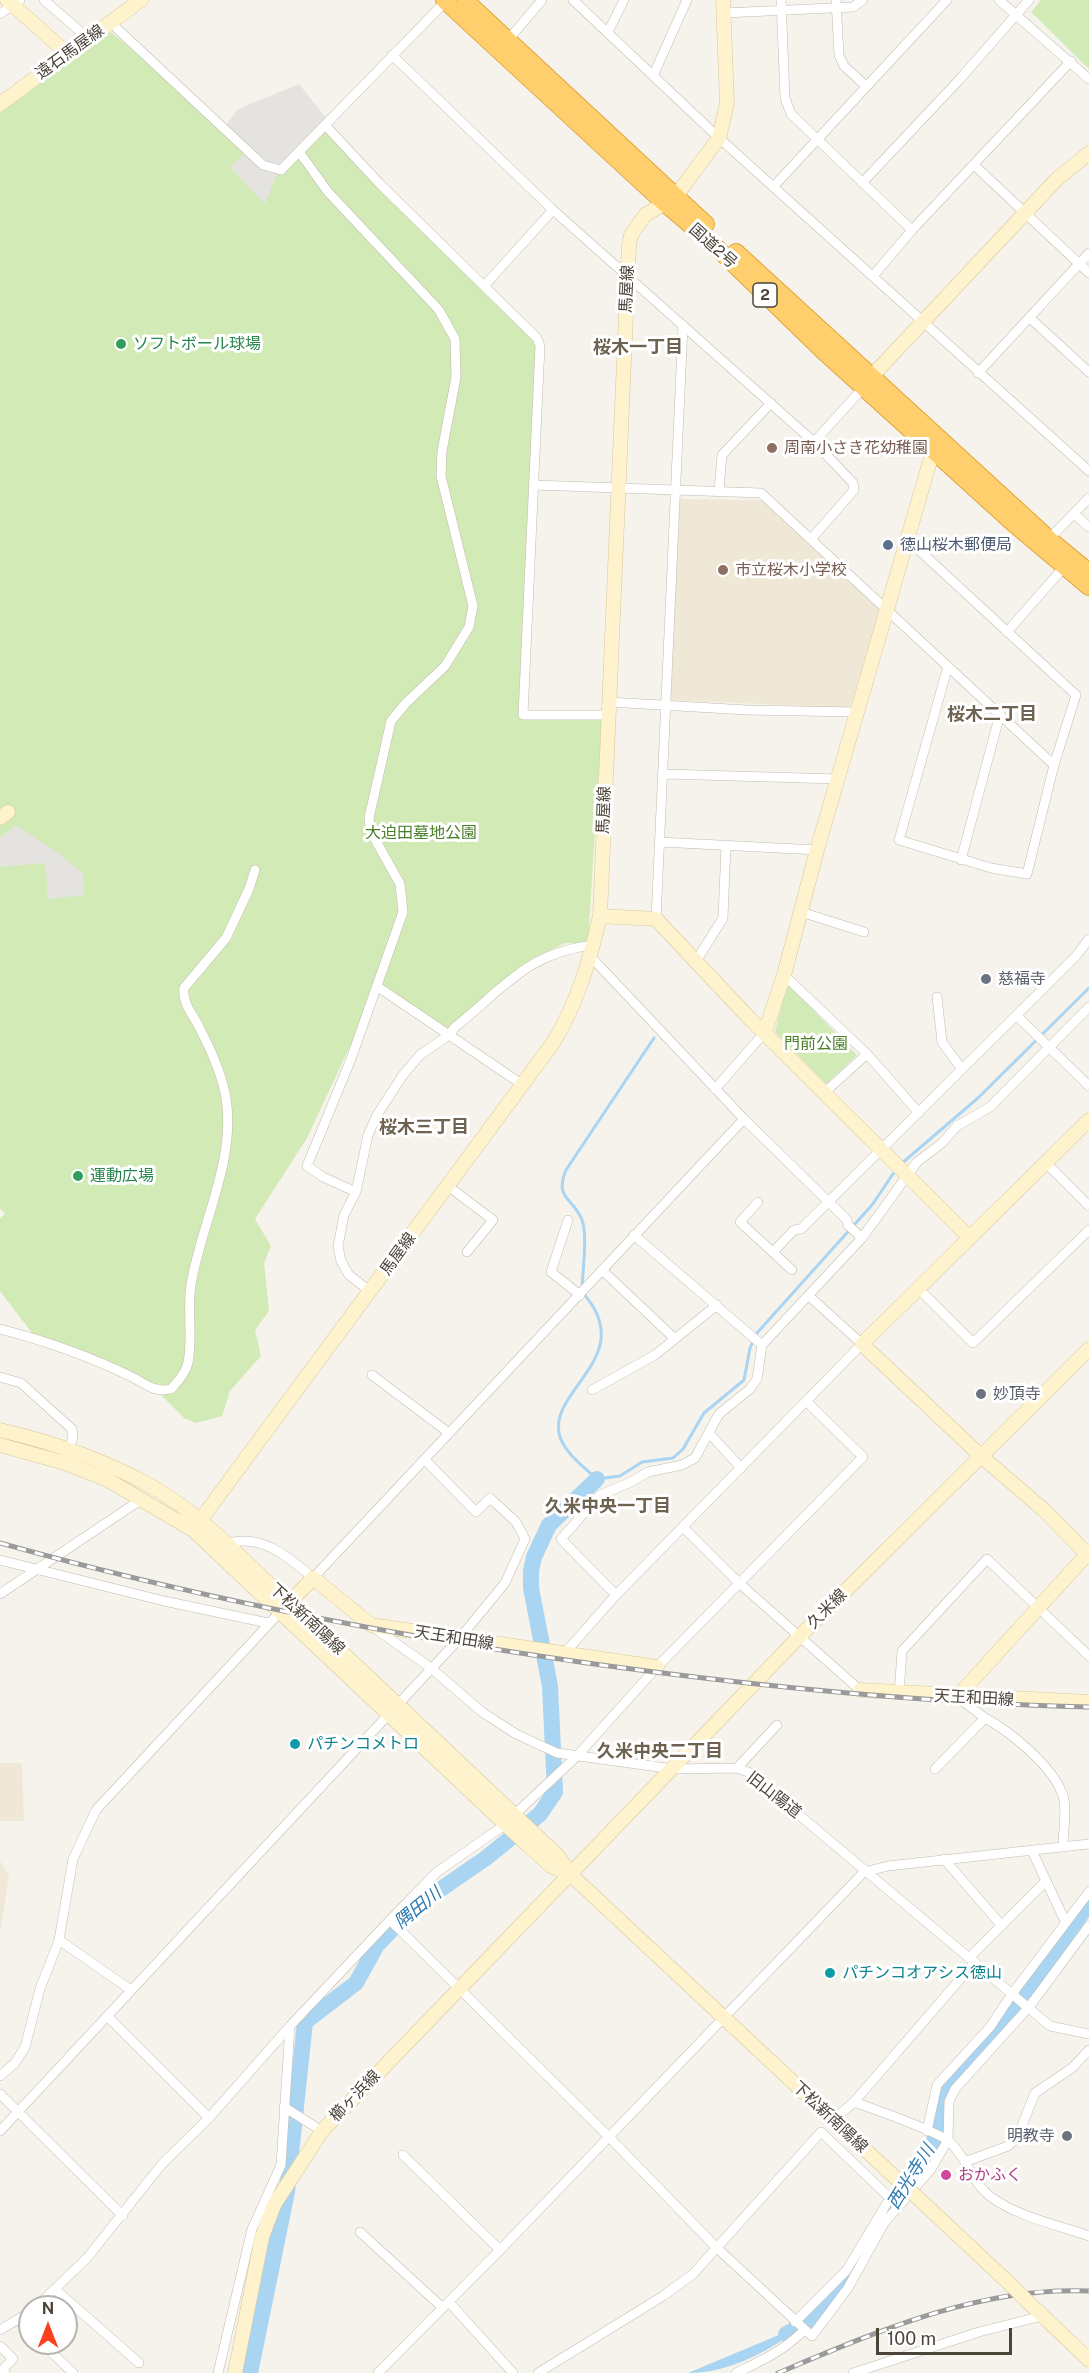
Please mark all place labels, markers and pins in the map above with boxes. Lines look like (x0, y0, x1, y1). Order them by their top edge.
place label: ソフトボール球場 (133, 334, 261, 354)
marker: ソフトボール球場 (114, 337, 128, 351)
place label: 周南小さき花幼稚園 (784, 438, 928, 458)
marker: 周南小さき花幼稚園 (765, 441, 779, 455)
place label: 徳山桜木郵便局 (900, 535, 1012, 555)
marker: 徳山桜木郵便局 (881, 538, 895, 552)
place label: 市立桜木小学校 (735, 560, 847, 580)
marker: 市立桜木小学校 (716, 563, 730, 577)
place label: 慈福寺 (998, 969, 1046, 989)
marker: 慈福寺 (979, 972, 993, 986)
place label: 運動広場 (90, 1166, 154, 1186)
marker: 運動広場 (71, 1169, 85, 1183)
place label: 妙頂寺 (993, 1384, 1041, 1404)
marker: 妙頂寺 (974, 1387, 988, 1401)
place label: パチンコメトロ (307, 1734, 419, 1754)
marker: パチンコメトロ (288, 1737, 302, 1751)
place label: パチンコオアシス徳山 (842, 1963, 1002, 1983)
marker: パチンコオアシス徳山 (823, 1966, 837, 1980)
place label: 明教寺 (1007, 2126, 1055, 2146)
marker: 明教寺 (1060, 2129, 1074, 2143)
place label: おかふく (958, 2165, 1022, 2185)
marker: おかふく (939, 2168, 953, 2182)

